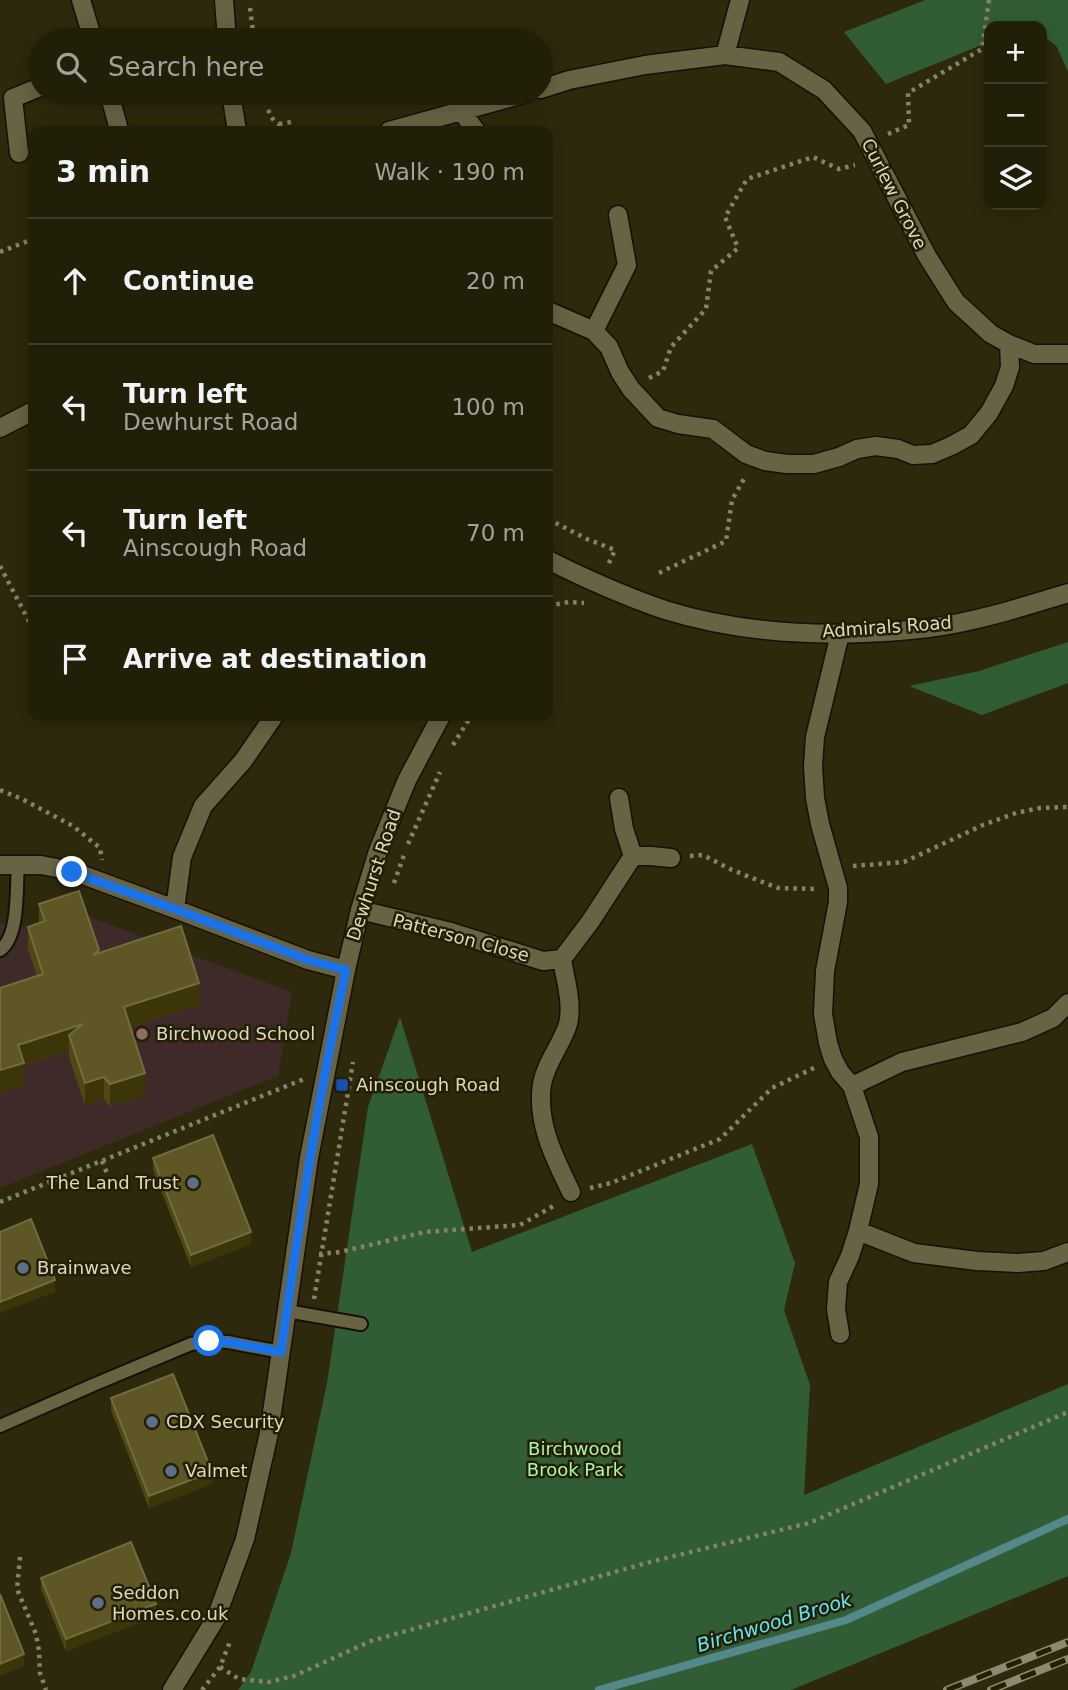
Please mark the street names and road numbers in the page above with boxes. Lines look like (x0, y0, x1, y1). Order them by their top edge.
street label: Curlew Grove (857, 135, 931, 253)
street label: Admirals Road (822, 612, 952, 641)
street label: Dewhurst Road (342, 806, 405, 943)
street label: Patterson Close (391, 909, 532, 966)

